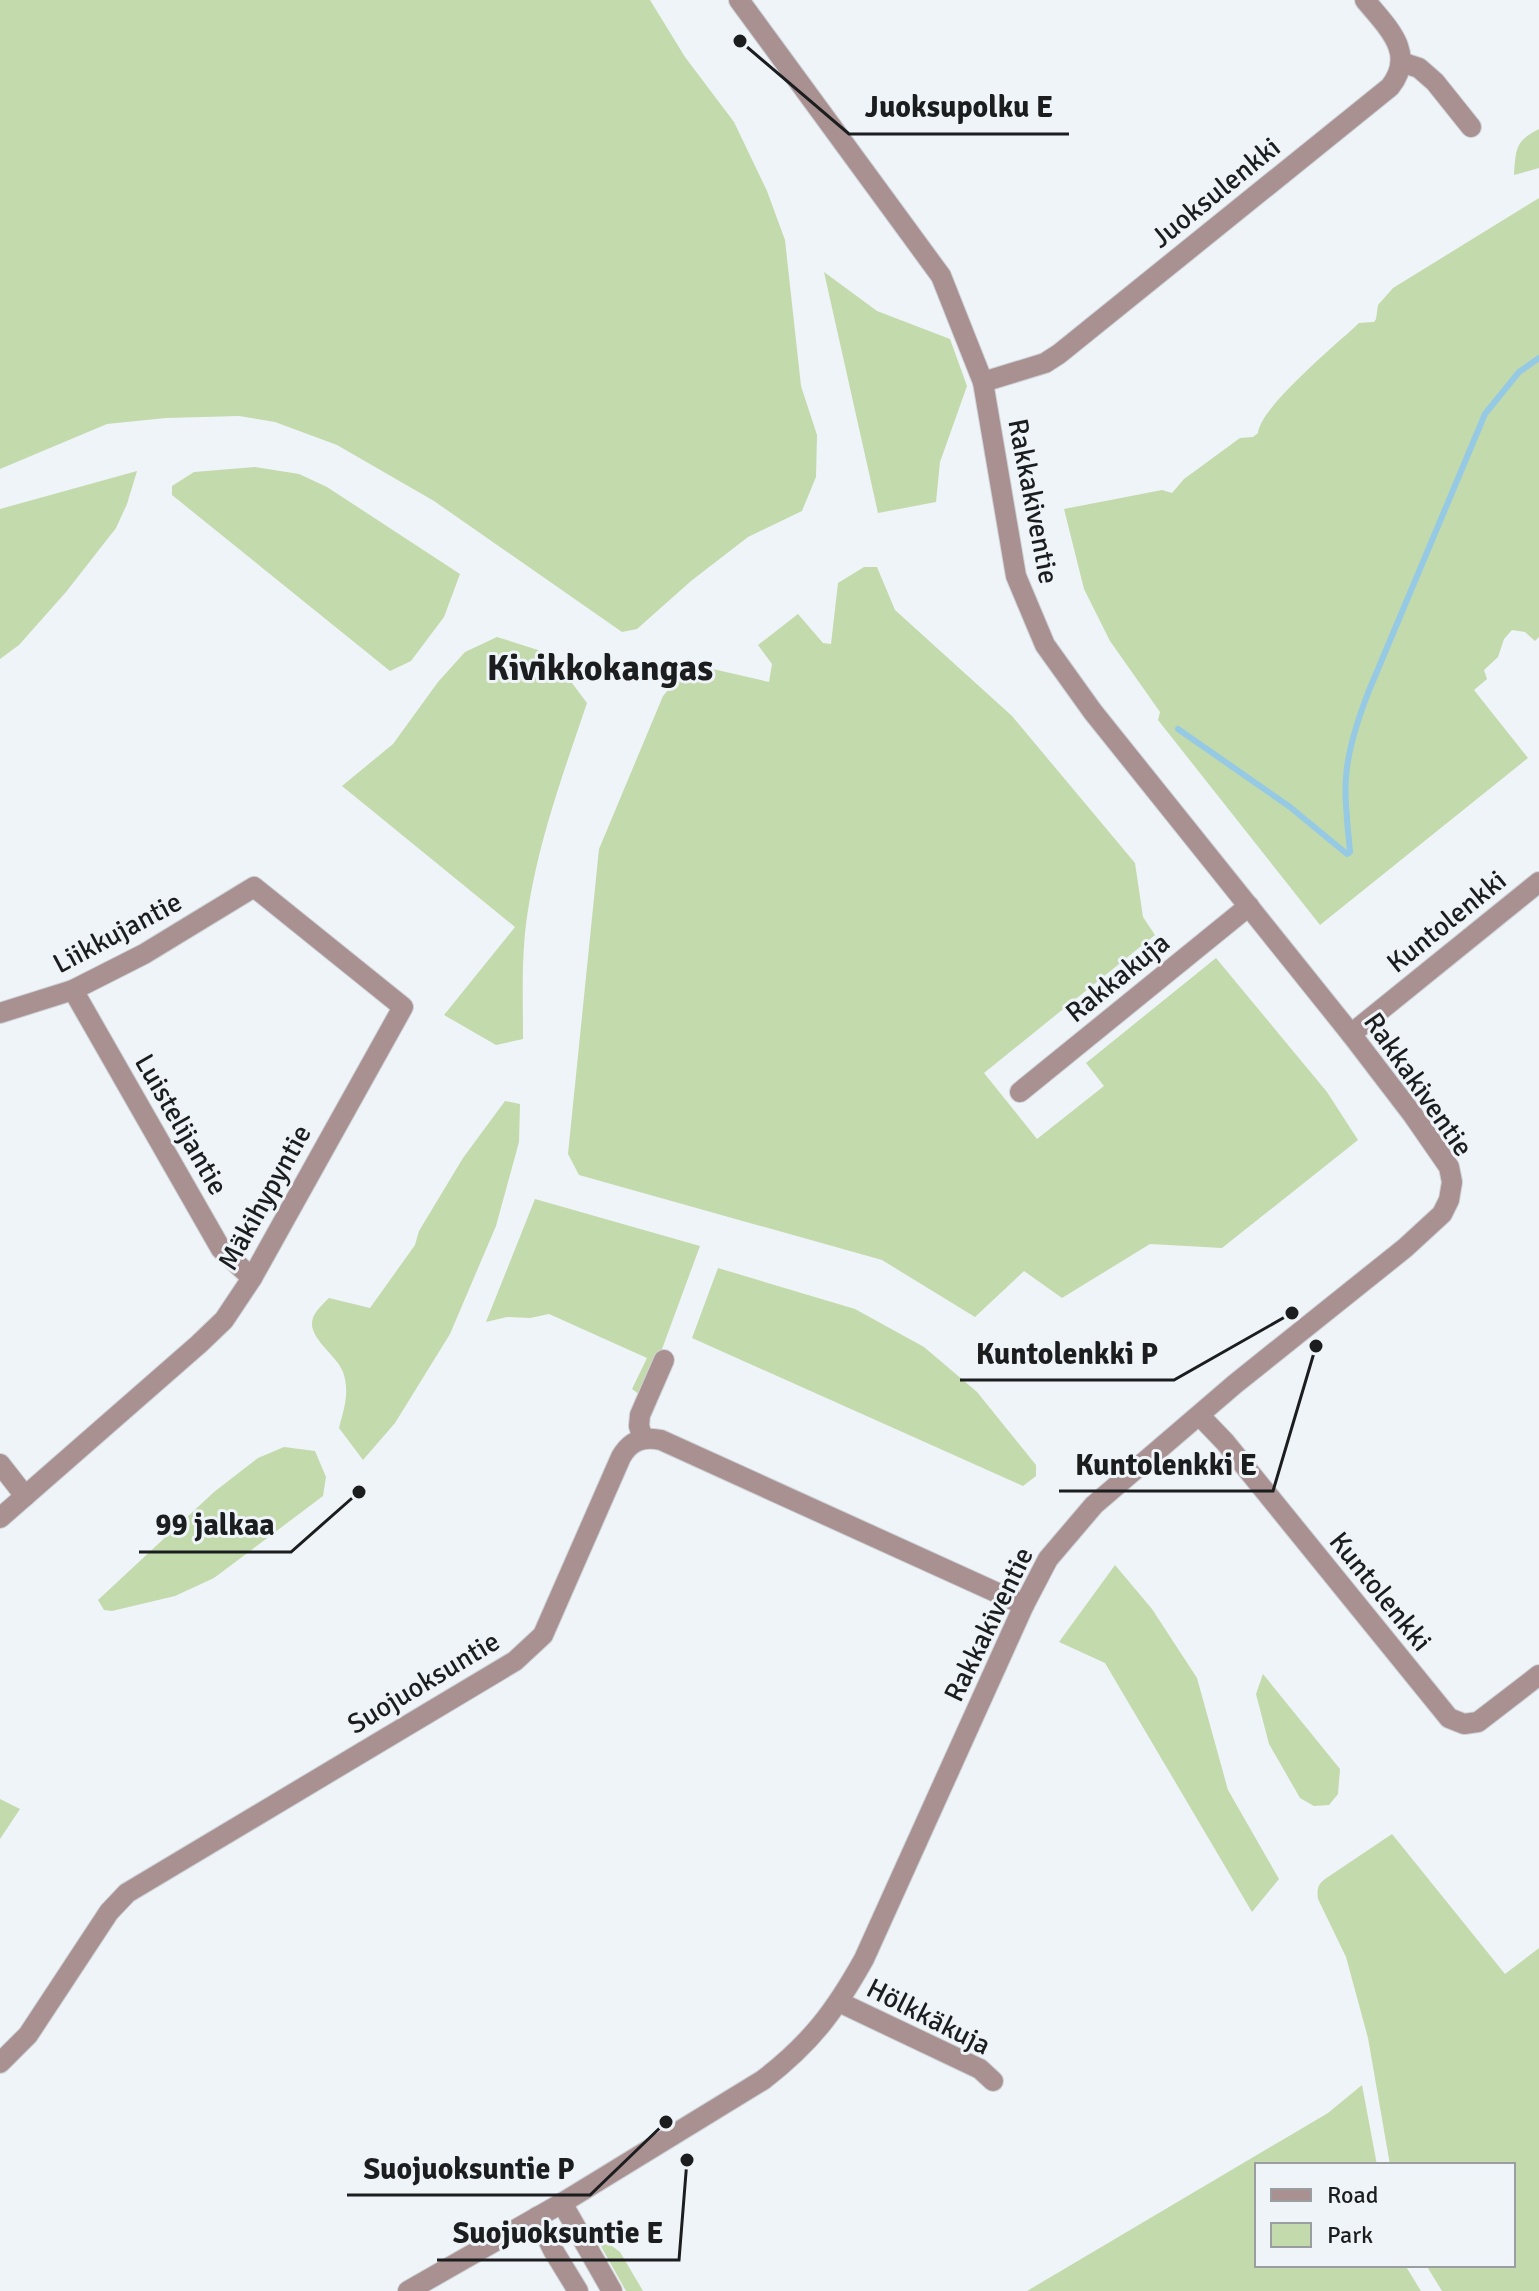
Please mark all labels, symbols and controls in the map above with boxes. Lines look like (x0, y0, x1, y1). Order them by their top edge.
callout: Juoksupolku E (849, 80, 1069, 134)
text: Juoksupolku E (865, 89, 1053, 126)
street label: Juoksulenkki (1144, 130, 1287, 255)
street label: Rakkakiventie (1000, 416, 1066, 587)
district label: Kivikkokangas (487, 646, 713, 691)
street label: Kuntolenkki (1380, 863, 1513, 980)
street label: Liikkujantie (47, 885, 188, 981)
street label: Rakkakuja (1059, 926, 1176, 1030)
street label: Rakkakiventie (1356, 1006, 1480, 1163)
street label: Luistelijantie (127, 1048, 235, 1201)
street label: Mäkihypyntie (211, 1119, 319, 1276)
callout: Kuntolenkki P (960, 1326, 1174, 1380)
text: Kuntolenkki P (976, 1336, 1158, 1373)
callout: Kuntolenkki E (1059, 1437, 1273, 1491)
text: Kuntolenkki E (1075, 1447, 1257, 1484)
callout: 99 jalkaa (139, 1498, 291, 1552)
text: 99 jalkaa (155, 1507, 275, 1544)
street label: Kuntolenkki (1322, 1525, 1439, 1658)
street label: Rakkakiventie (937, 1542, 1041, 1707)
street label: Suojuoksuntie (341, 1624, 506, 1742)
street label: Hölkkäkuja (861, 1971, 996, 2063)
callout: Suojuoksuntie P (347, 2141, 590, 2195)
text: Suojuoksuntie P (363, 2151, 575, 2188)
legend (1255, 2163, 1515, 2267)
text: Road (1327, 2180, 1378, 2210)
callout: Suojuoksuntie E (437, 2206, 679, 2260)
text: Suojuoksuntie E (453, 2215, 663, 2252)
text: Park (1327, 2220, 1373, 2250)

